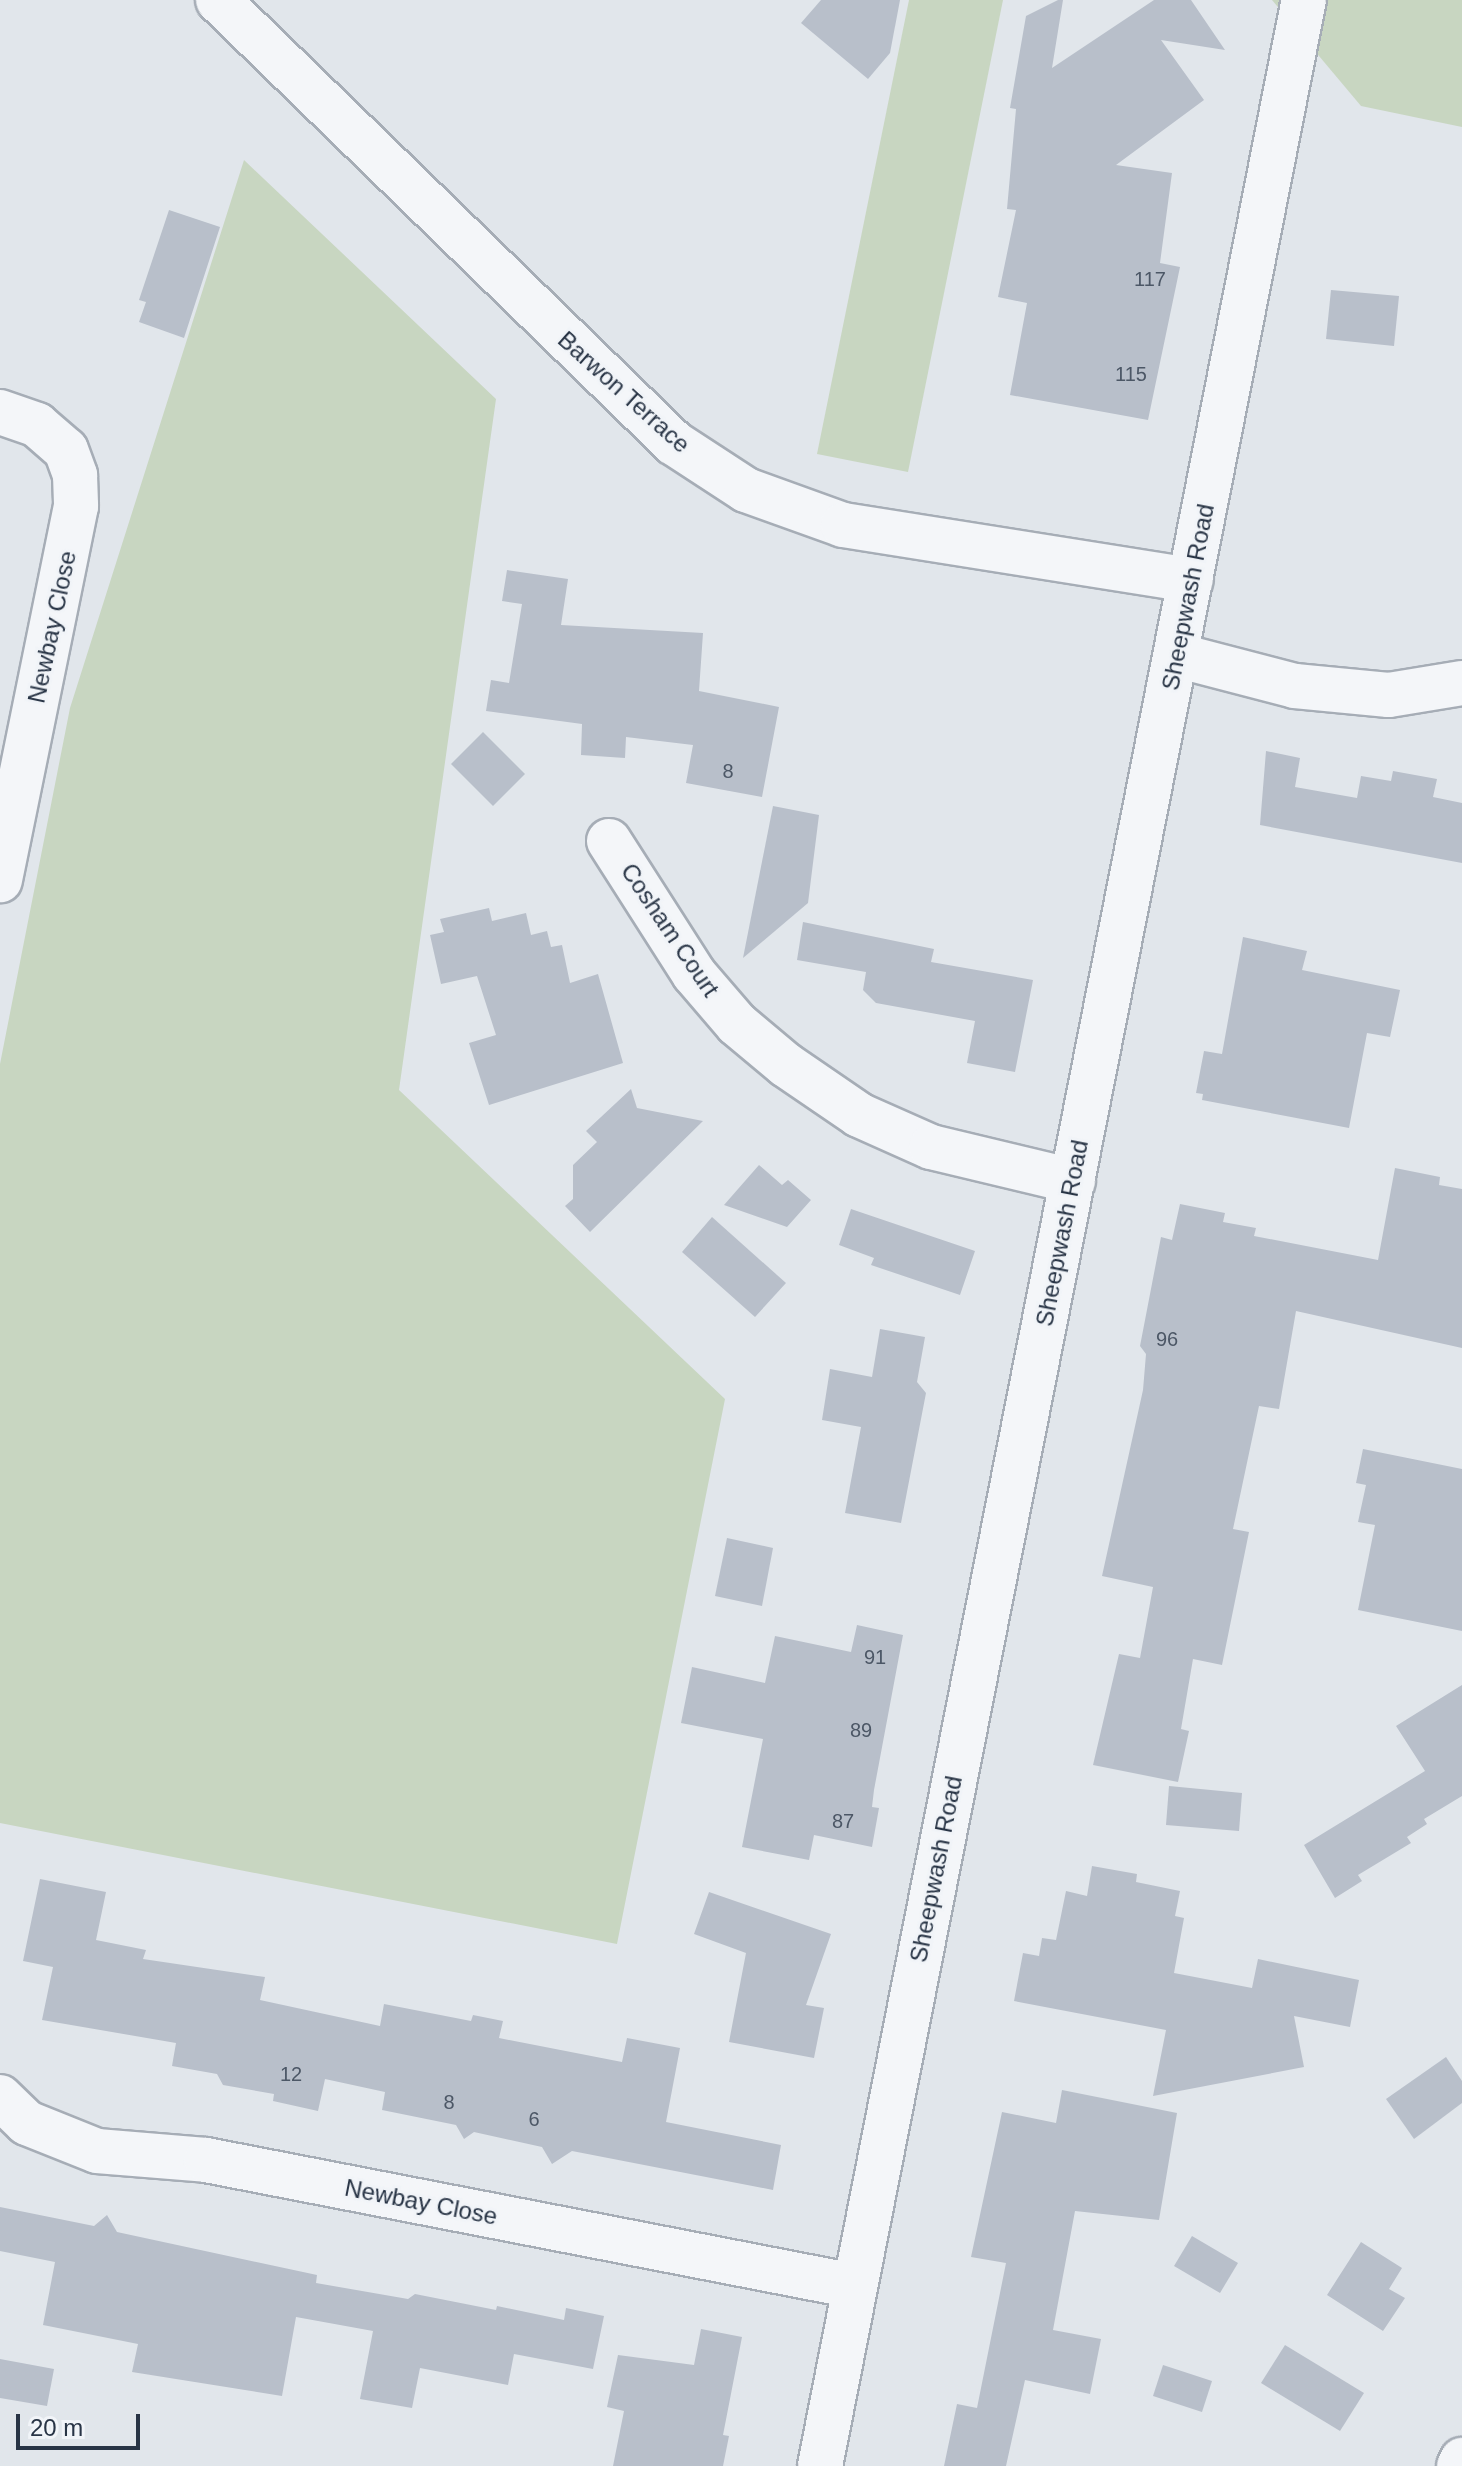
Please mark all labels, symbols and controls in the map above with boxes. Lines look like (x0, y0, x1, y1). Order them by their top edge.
house number: 117 (1134, 267, 1166, 291)
street label: Barwon Terrace (552, 325, 696, 459)
house number: 115 (1115, 362, 1147, 386)
street label: Sheepwash Road (1156, 501, 1220, 693)
street label: Newbay Close (22, 548, 82, 706)
house number: 8 (722, 759, 734, 783)
street label: Cosham Court (615, 858, 725, 1002)
street label: Sheepwash Road (1030, 1137, 1094, 1329)
house number: 96 (1156, 1327, 1178, 1351)
house number: 91 (864, 1645, 886, 1669)
house number: 89 (850, 1718, 872, 1742)
street label: Sheepwash Road (904, 1773, 968, 1965)
house number: 87 (832, 1809, 854, 1833)
house number: 12 (280, 2062, 302, 2086)
house number: 8 (443, 2090, 455, 2114)
house number: 6 (528, 2107, 540, 2131)
street label: Newbay Close (342, 2173, 500, 2231)
scale bar (20, 2398, 144, 2448)
text: 20 m (30, 2414, 83, 2441)

